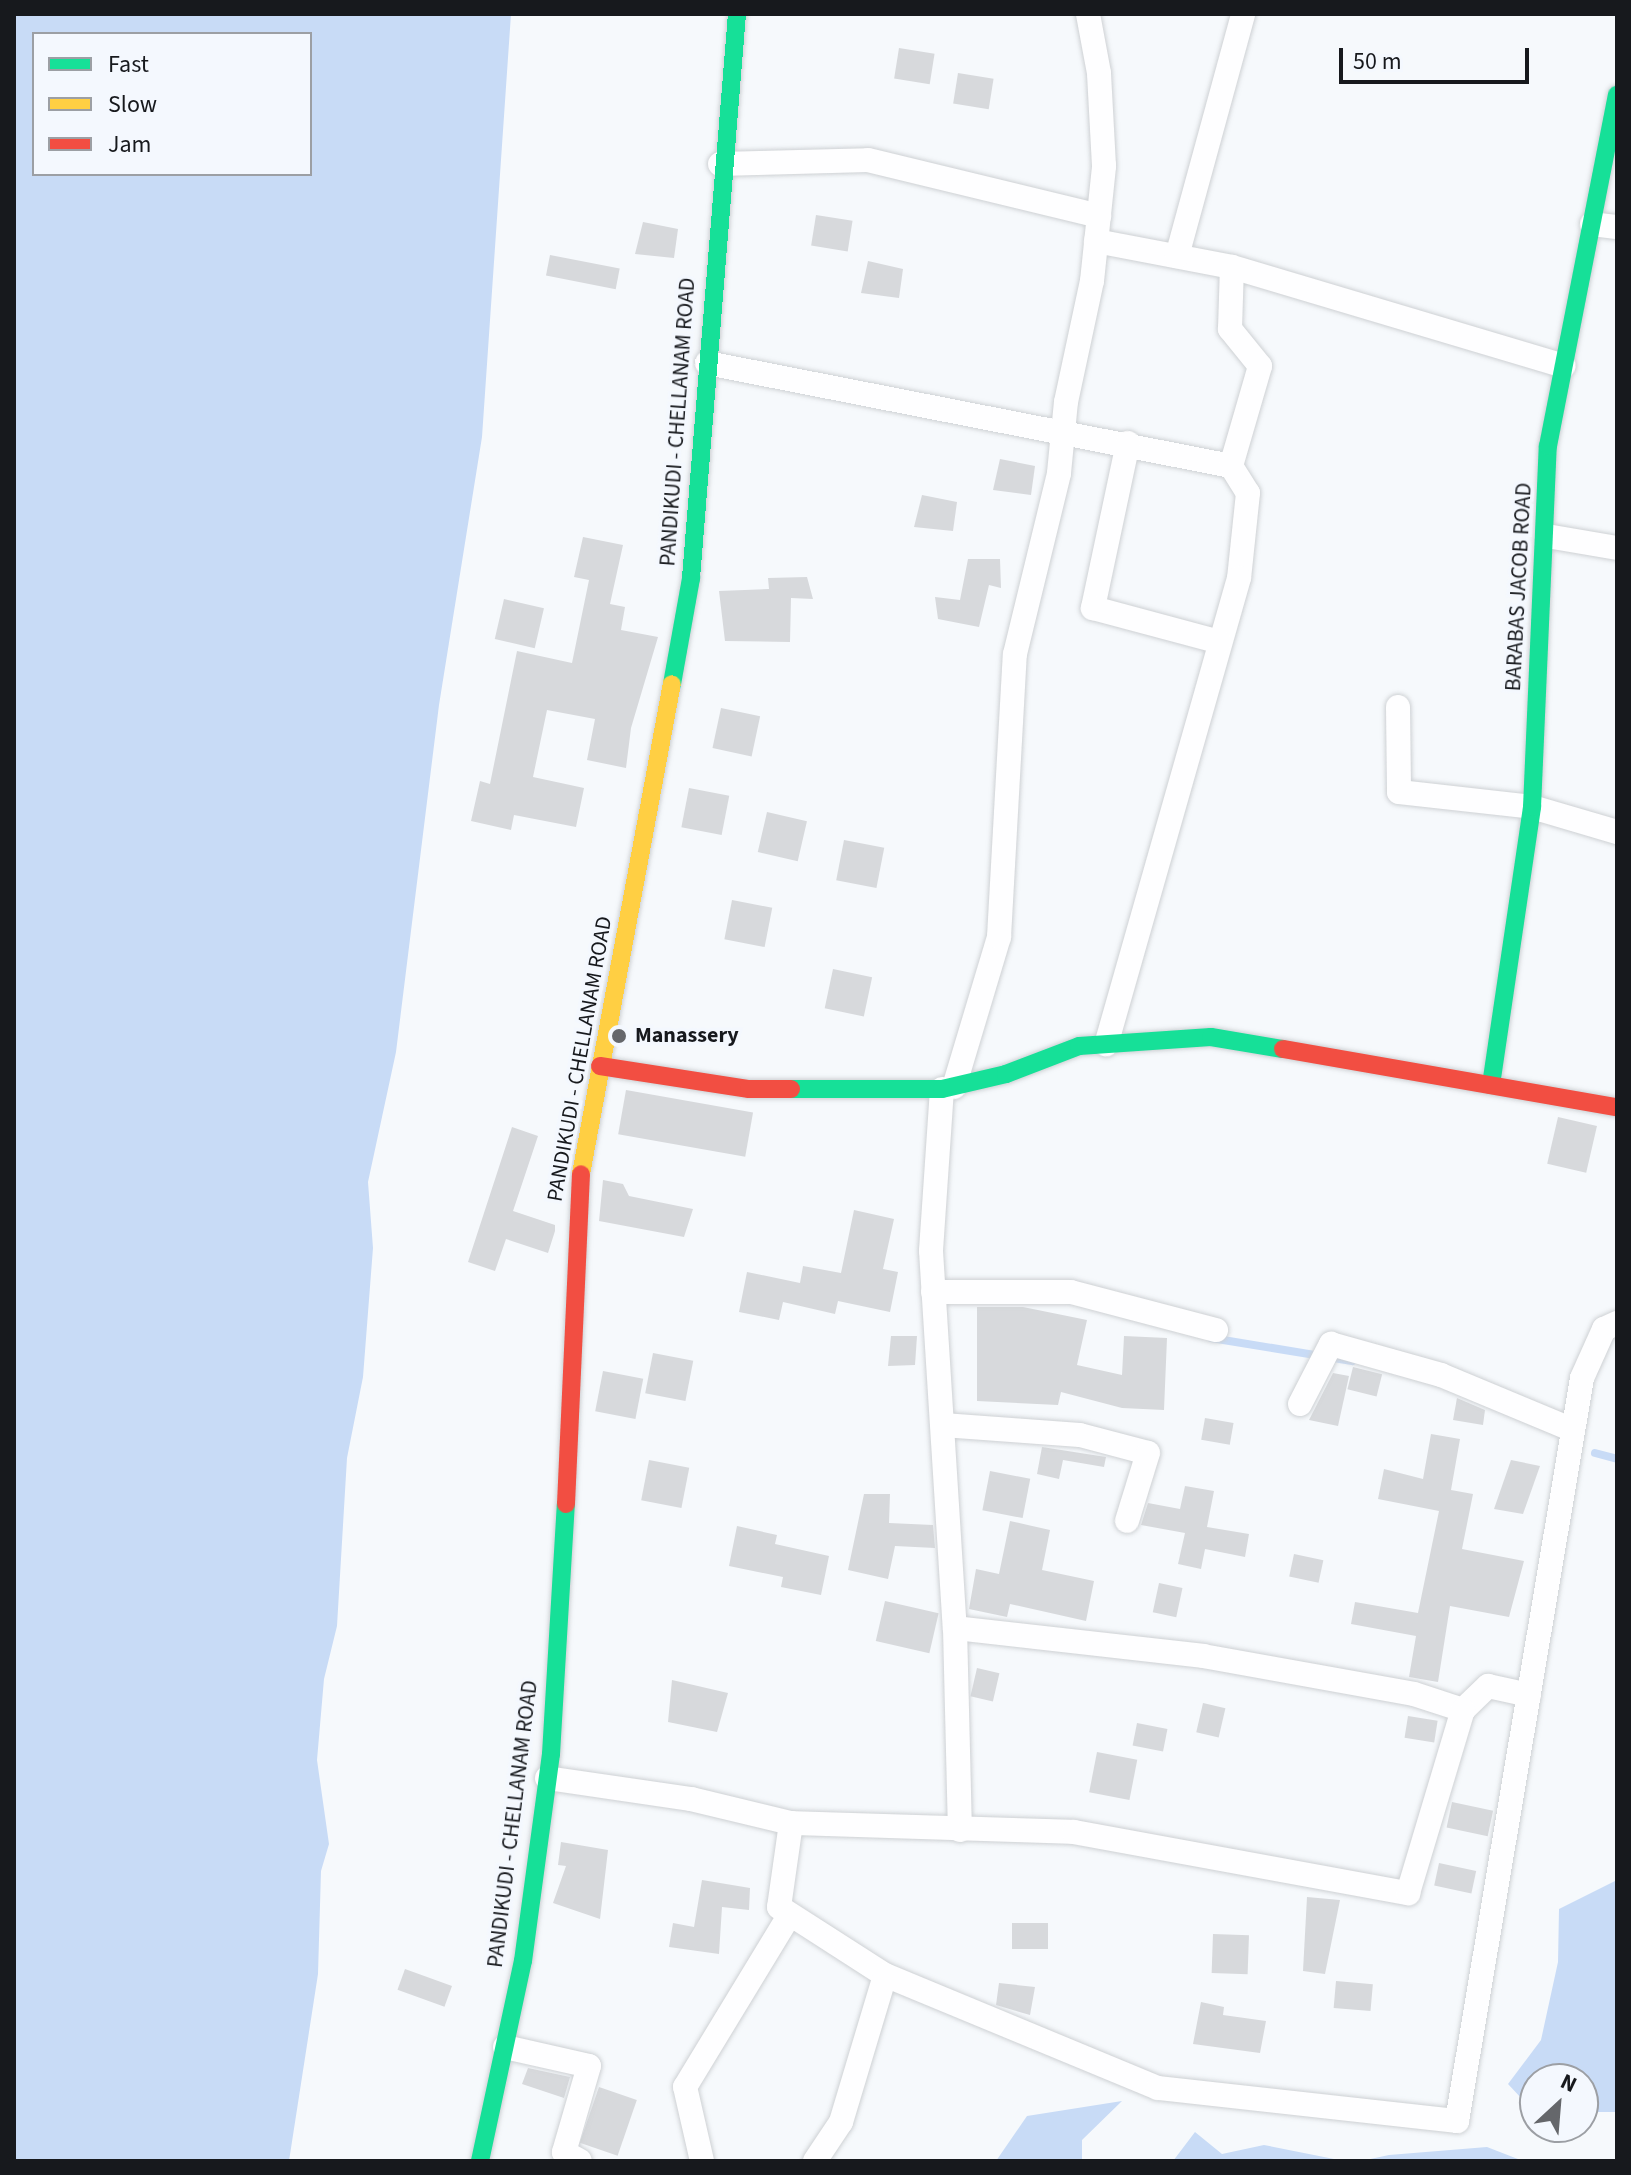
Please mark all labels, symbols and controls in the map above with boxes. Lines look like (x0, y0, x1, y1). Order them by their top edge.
legend (32, 32, 312, 176)
scale bar (1343, 32, 1533, 82)
text: 50 m (1353, 44, 1402, 79)
text: Fast (108, 47, 149, 82)
text: Slow (108, 87, 157, 122)
text: Jam (108, 127, 152, 162)
street label: PANDIKUDI - CHELLANAM ROAD (655, 277, 701, 567)
street label: BARABAS JACOB ROAD (1500, 482, 1538, 692)
street label: PANDIKUDI - CHELLANAM ROAD (542, 914, 618, 1204)
place label: Manassery (635, 1023, 739, 1049)
marker: Manassery (610, 1027, 628, 1045)
street label: PANDIKUDI - CHELLANAM ROAD (482, 1679, 544, 1969)
north arrow (1519, 2063, 1599, 2143)
text: N (1555, 2066, 1582, 2101)

